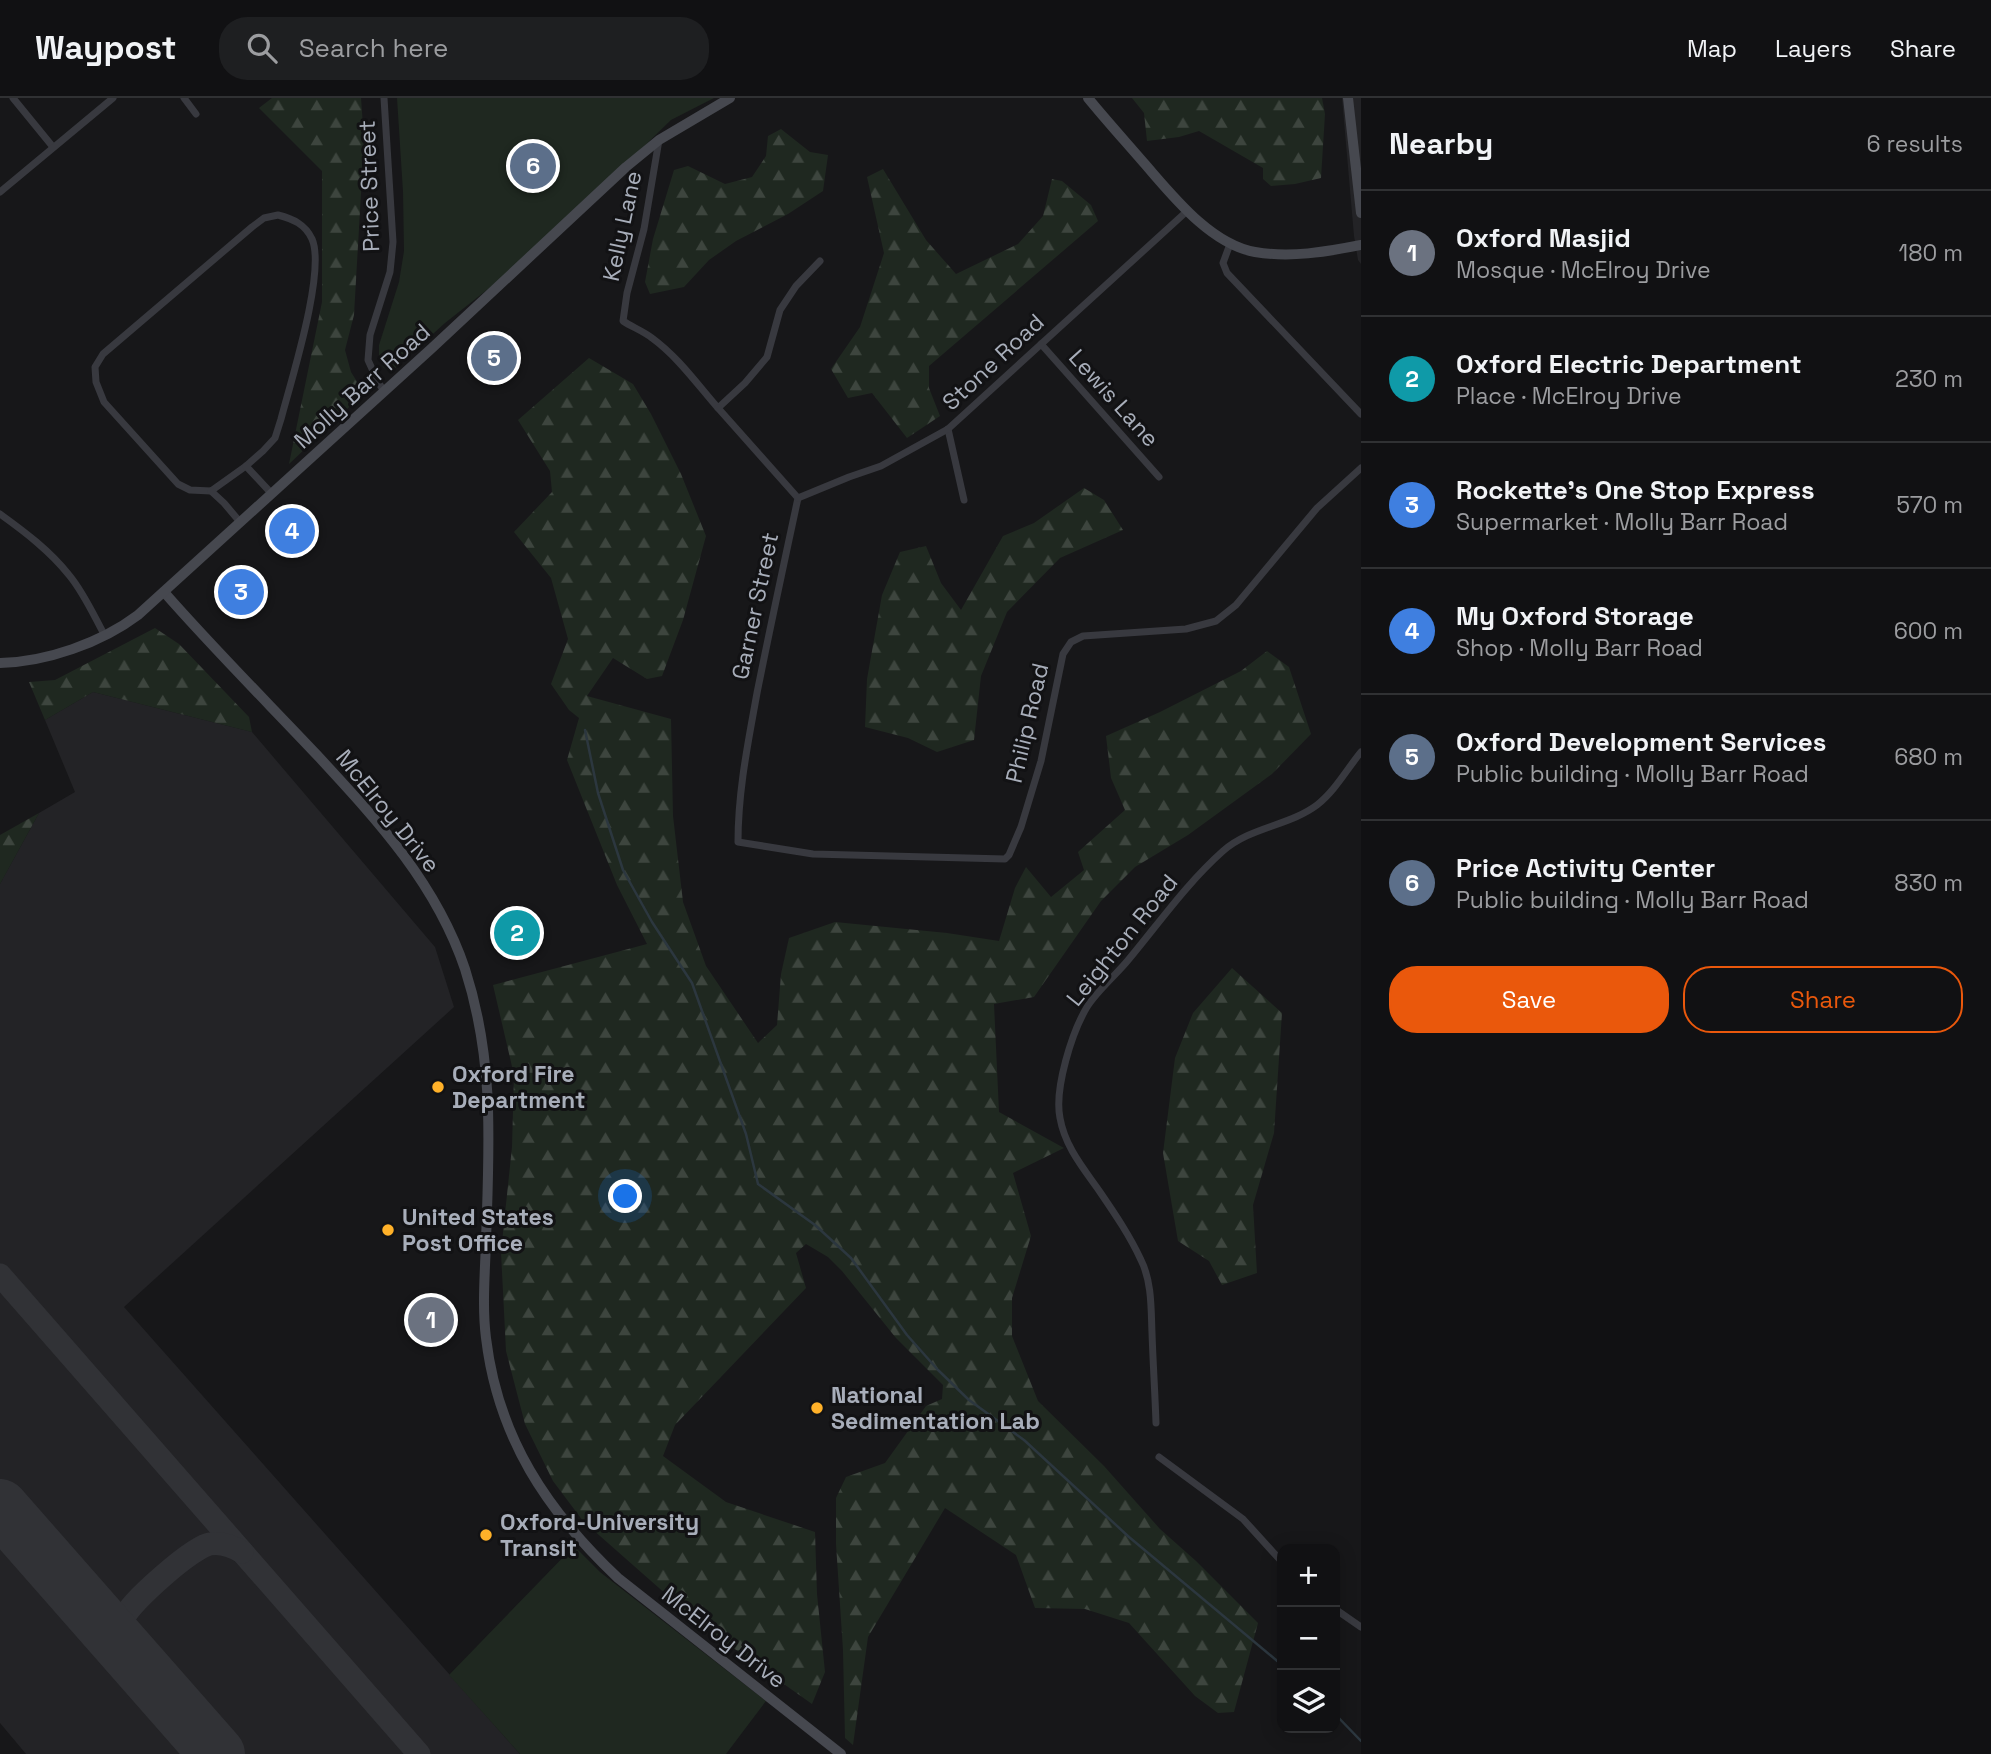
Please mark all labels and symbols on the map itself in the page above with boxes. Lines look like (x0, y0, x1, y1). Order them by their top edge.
street label: Price Street (352, 120, 386, 252)
pin: 6 (510, 140, 556, 192)
street label: Kelly Lane (596, 168, 648, 284)
street label: Stone Road (936, 307, 1050, 417)
street label: Molly Barr Road (287, 317, 437, 455)
pin: 5 (471, 332, 517, 384)
street label: Lewis Lane (1062, 343, 1166, 453)
pin: 4 (269, 505, 315, 557)
street label: Garner Street (725, 530, 785, 682)
pin: 3 (218, 566, 264, 618)
street label: Philip Road (999, 660, 1055, 786)
street label: McElroy Drive (329, 743, 447, 879)
street label: Leighton Road (1060, 868, 1184, 1012)
pin: 2 (494, 907, 540, 959)
place label: Oxford Fire Department (452, 1059, 585, 1115)
marker: Oxford Fire Department (430, 1079, 446, 1095)
your location (608, 1179, 642, 1213)
place label: United States Post Office (402, 1202, 554, 1258)
marker: United States Post Office (380, 1222, 396, 1238)
pin: 1 (408, 1294, 454, 1346)
place label: National Sedimentation Lab (831, 1380, 1040, 1436)
marker: National Sedimentation Lab (809, 1400, 825, 1416)
place label: Oxford-University Transit (500, 1507, 699, 1563)
marker: Oxford-University Transit (478, 1527, 494, 1543)
street label: McElroy Drive (656, 1579, 792, 1695)

